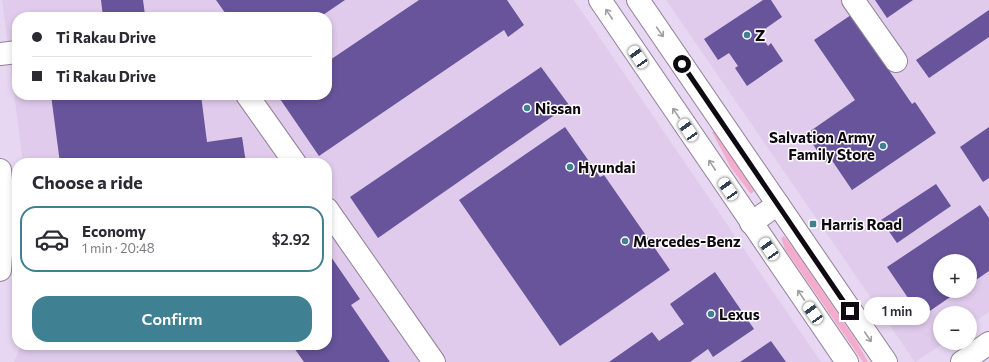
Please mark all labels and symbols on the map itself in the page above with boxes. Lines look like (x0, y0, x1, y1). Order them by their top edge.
one-way arrow (605, 9, 614, 20)
one-way arrow (656, 26, 664, 37)
place label: Z (755, 26, 765, 44)
marker: Z (742, 30, 752, 40)
car (626, 44, 650, 70)
route start (673, 55, 691, 73)
place label: Nissan (535, 99, 581, 117)
marker: Nissan (522, 103, 532, 113)
one-way arrow (672, 107, 680, 118)
car (676, 117, 700, 143)
place label: Salvation Army Family Store (769, 128, 876, 163)
marker: Salvation Army Family Store (878, 141, 888, 151)
place label: Hyundai (578, 158, 636, 176)
one-way arrow (708, 160, 716, 171)
marker: Hyundai (565, 162, 575, 172)
car (716, 176, 740, 202)
place label: Harris Road (821, 215, 902, 233)
marker: Harris Road (808, 219, 818, 229)
place label: Mercedes-Benz (633, 232, 741, 250)
marker: Mercedes-Benz (620, 236, 630, 246)
car (757, 236, 781, 262)
one-way arrow (797, 290, 805, 301)
callout: 1 min (864, 297, 930, 325)
car (801, 300, 825, 326)
route end (841, 302, 859, 320)
place label: Lexus (719, 305, 760, 323)
marker: Lexus (706, 309, 716, 319)
one-way arrow (864, 331, 872, 342)

